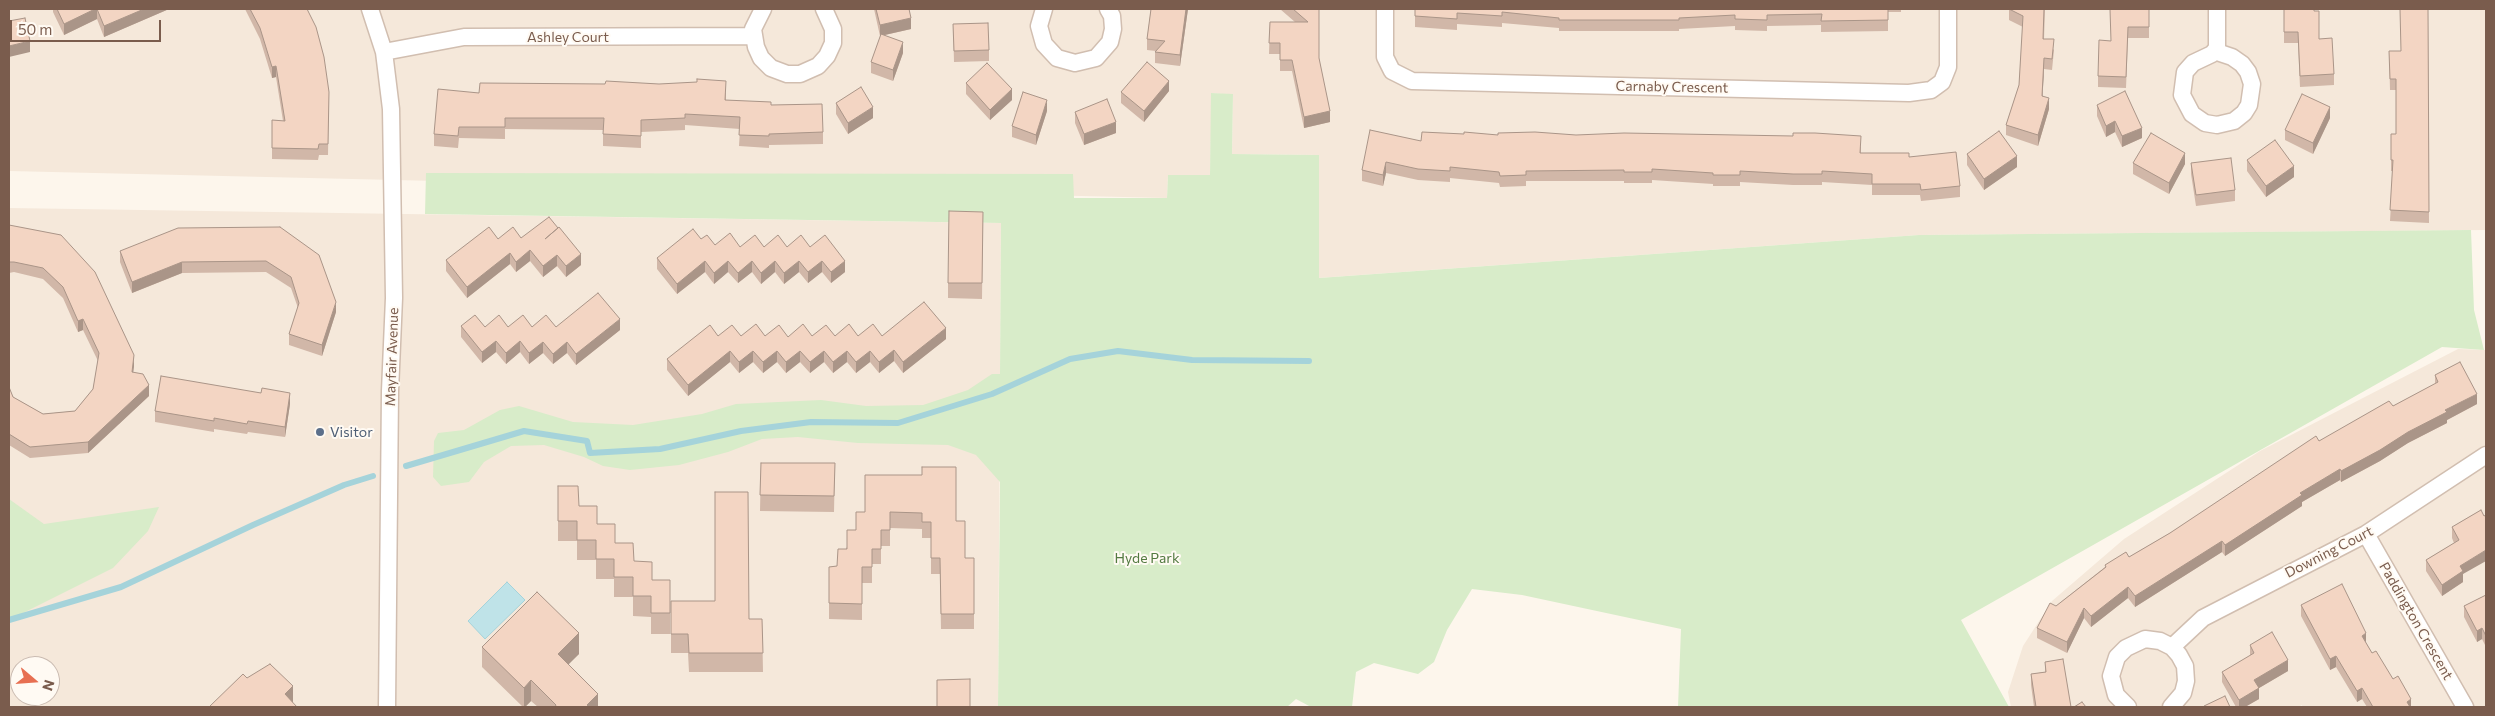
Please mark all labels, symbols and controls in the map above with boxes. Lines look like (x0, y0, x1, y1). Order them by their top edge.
scale bar (12, 10, 164, 42)
text: 50 m (18, 20, 52, 38)
street label: Ashley Court (527, 29, 609, 45)
street label: Carnaby Crescent (1616, 78, 1728, 96)
street label: Mayfair Avenue (382, 307, 402, 407)
place label: Visitor (330, 424, 373, 440)
marker: Visitor (314, 426, 326, 438)
street label: Downing Court (2282, 523, 2376, 581)
park label: Hyde Park (1115, 550, 1179, 566)
street label: Paddington Crescent (2375, 559, 2457, 683)
north arrow (10, 656, 60, 706)
text: N (39, 678, 58, 693)

